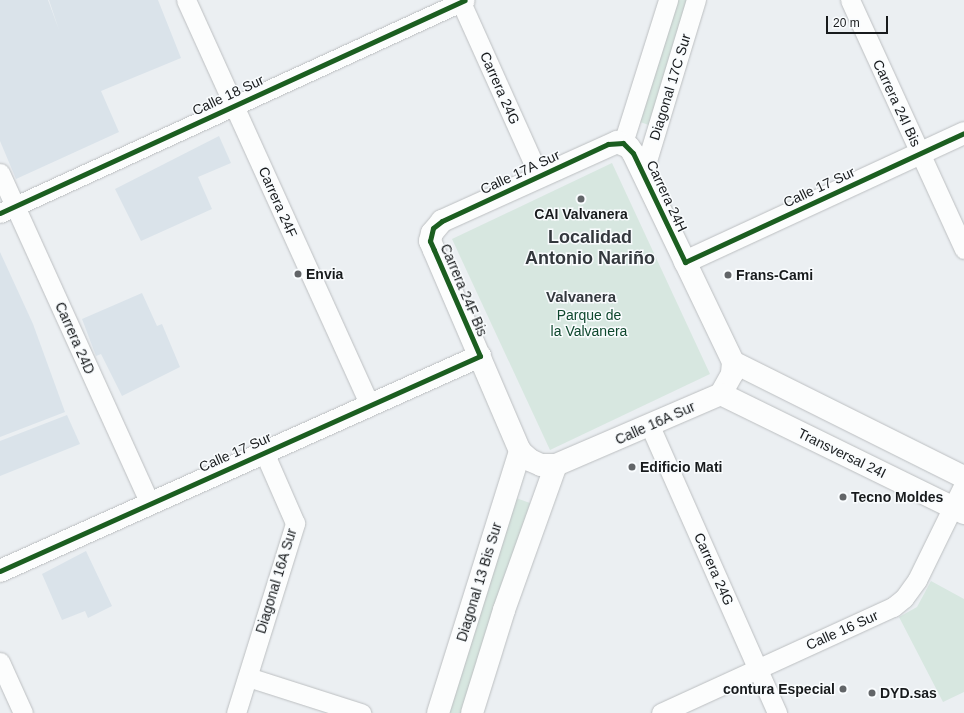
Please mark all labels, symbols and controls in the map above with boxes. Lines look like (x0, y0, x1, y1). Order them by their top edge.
scale bar (828, 8, 890, 34)
text: 20 m (833, 16, 860, 30)
street label: Diagonal 17C Sur (646, 32, 694, 142)
street label: Carrera 24G (477, 49, 523, 127)
street label: Carrera 24I Bis (869, 57, 925, 149)
street label: Calle 18 Sur (190, 71, 266, 119)
street label: Calle 17A Sur (477, 146, 563, 198)
street label: Carrera 24H (643, 158, 691, 234)
street label: Calle 17 Sur (781, 163, 857, 211)
street label: Carrera 24F (255, 164, 301, 240)
marker: CAI Valvanera (576, 194, 586, 204)
place label: CAI Valvanera (534, 206, 628, 222)
district label: Localidad Antonio Nariño (525, 227, 655, 270)
street label: Carrera 24F Bis (437, 241, 491, 339)
place label: Envia (306, 266, 343, 282)
place label: Frans-Cami (736, 267, 813, 283)
marker: Envia (293, 269, 303, 279)
marker: Frans-Cami (723, 270, 733, 280)
district label: Valvanera (546, 288, 616, 306)
street label: Carrera 24D (52, 299, 98, 377)
park label: Parque de la Valvanera (551, 307, 627, 340)
street label: Calle 16A Sur (612, 398, 698, 448)
street label: Transversal 24I (795, 424, 889, 482)
street label: Calle 17 Sur (196, 429, 274, 475)
place label: Edificio Mati (640, 459, 722, 475)
marker: Edificio Mati (627, 462, 637, 472)
place label: Tecno Moldes (851, 489, 943, 505)
marker: Tecno Moldes (838, 492, 848, 502)
street label: Diagonal 13 Bis Sur (453, 520, 505, 644)
street label: Diagonal 16A Sur (252, 526, 300, 636)
street label: Carrera 24G (691, 530, 737, 608)
street label: Calle 16 Sur (803, 607, 881, 653)
place label: contura Especial (723, 681, 835, 697)
marker: contura Especial (838, 684, 848, 694)
place label: DYD.sas (880, 685, 937, 701)
marker: DYD.sas (867, 688, 877, 698)

